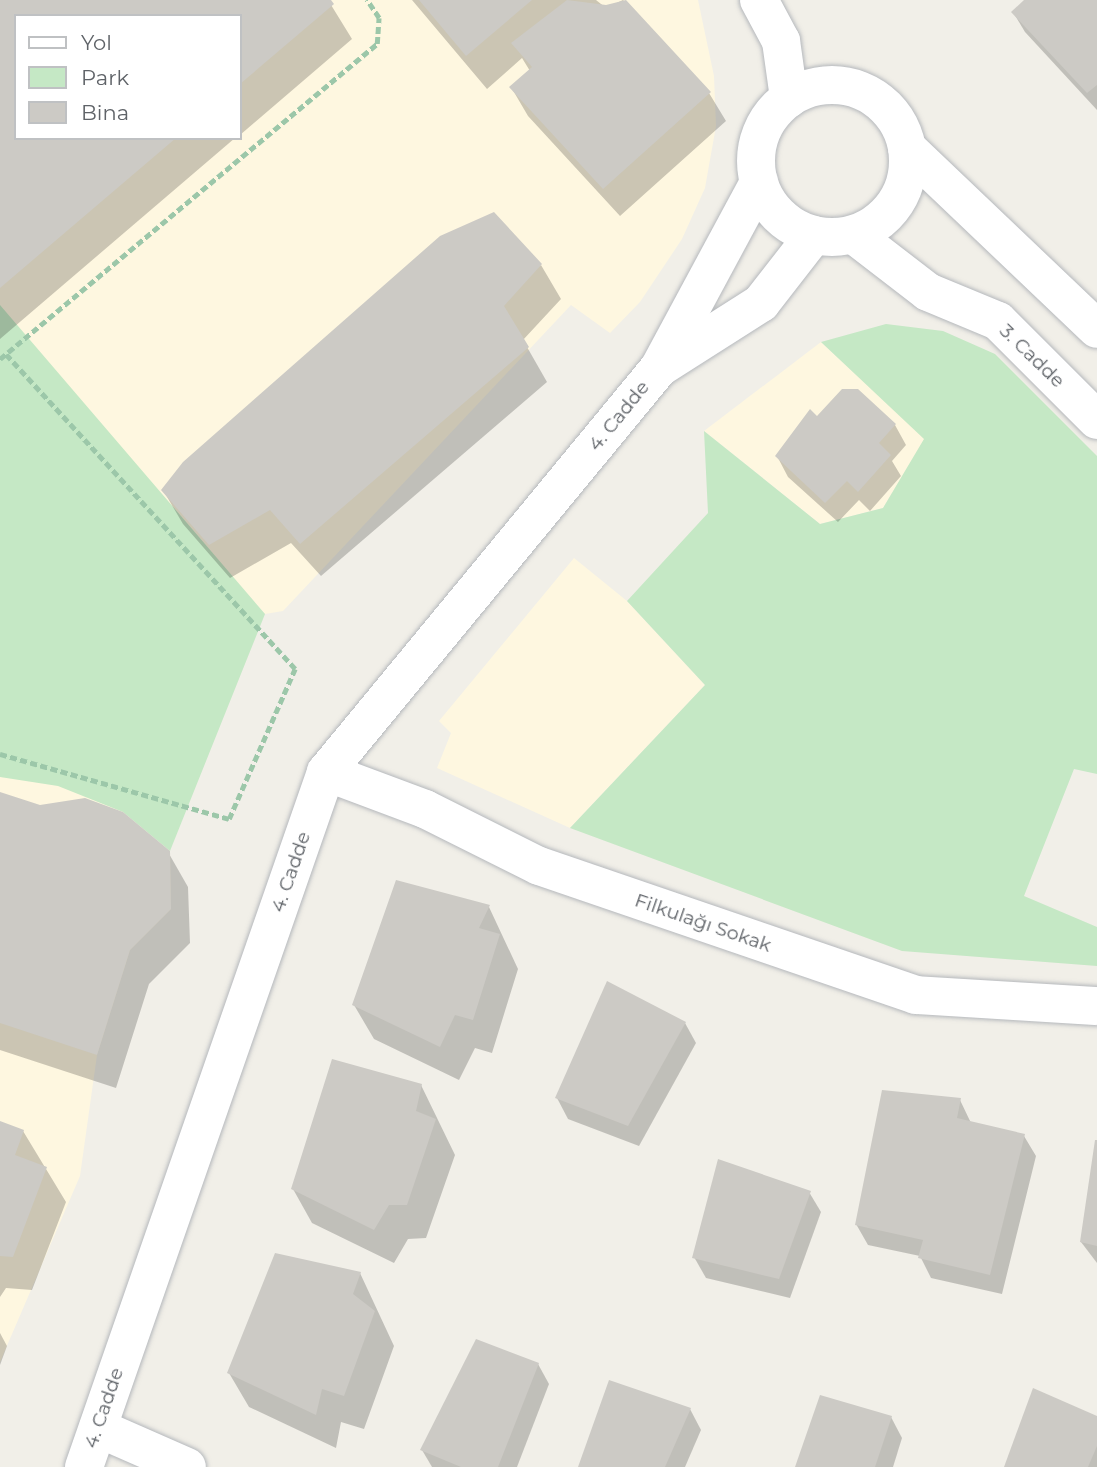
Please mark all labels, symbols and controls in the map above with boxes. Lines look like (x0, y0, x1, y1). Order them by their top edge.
legend (14, 14, 242, 140)
text: Yol (81, 30, 112, 55)
text: Park (81, 65, 129, 90)
text: Bina (81, 100, 129, 125)
street label: 3. Cadde (995, 319, 1069, 393)
street label: 4. Cadde (584, 376, 654, 456)
street label: 4. Cadde (267, 829, 315, 915)
street label: Filkulağı Sokak (632, 889, 774, 957)
street label: 4. Cadde (80, 1365, 128, 1451)

